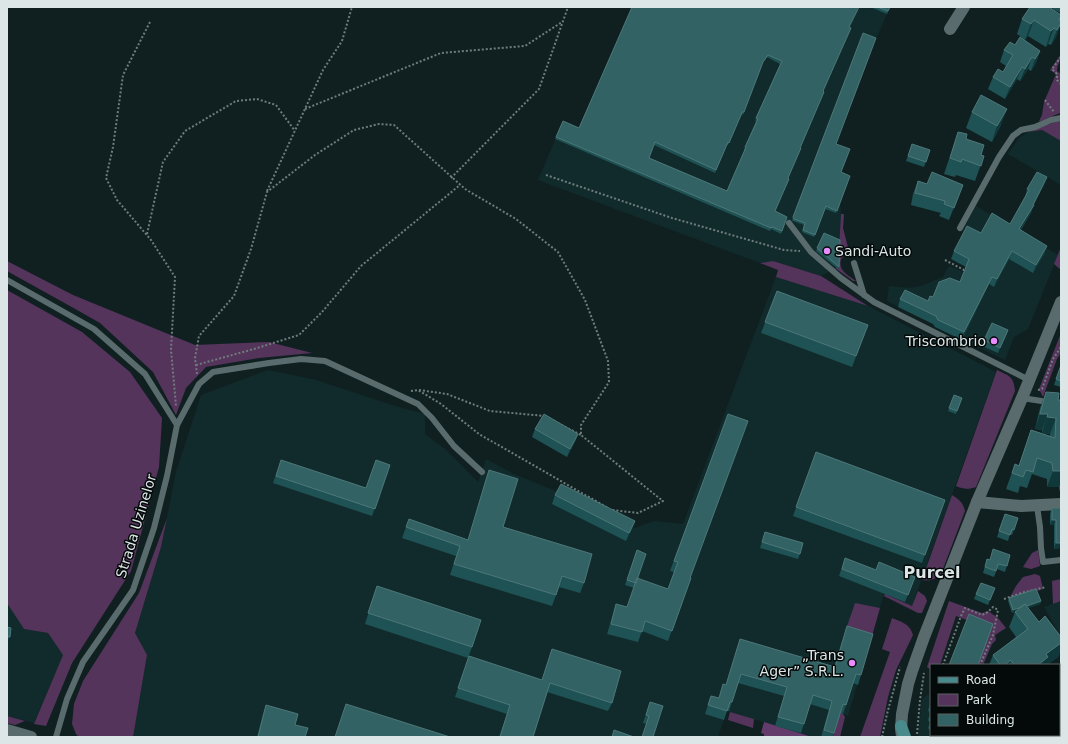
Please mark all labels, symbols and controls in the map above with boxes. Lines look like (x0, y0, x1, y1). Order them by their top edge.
place label: Sandi-Auto (835, 243, 911, 259)
marker: Sandi-Auto (822, 246, 832, 256)
place label: Triscombrio (905, 333, 986, 349)
marker: Triscombrio (989, 336, 999, 346)
street label: Strada Uzinelor (113, 472, 159, 580)
district label: Purcel (904, 563, 960, 582)
place label: „Trans Ager” S.R.L. (760, 647, 844, 679)
marker: „Trans Ager” S.R.L. (847, 658, 857, 668)
legend (930, 664, 1060, 736)
text: Road (966, 673, 996, 687)
text: Park (966, 693, 992, 707)
text: Building (966, 713, 1015, 727)

